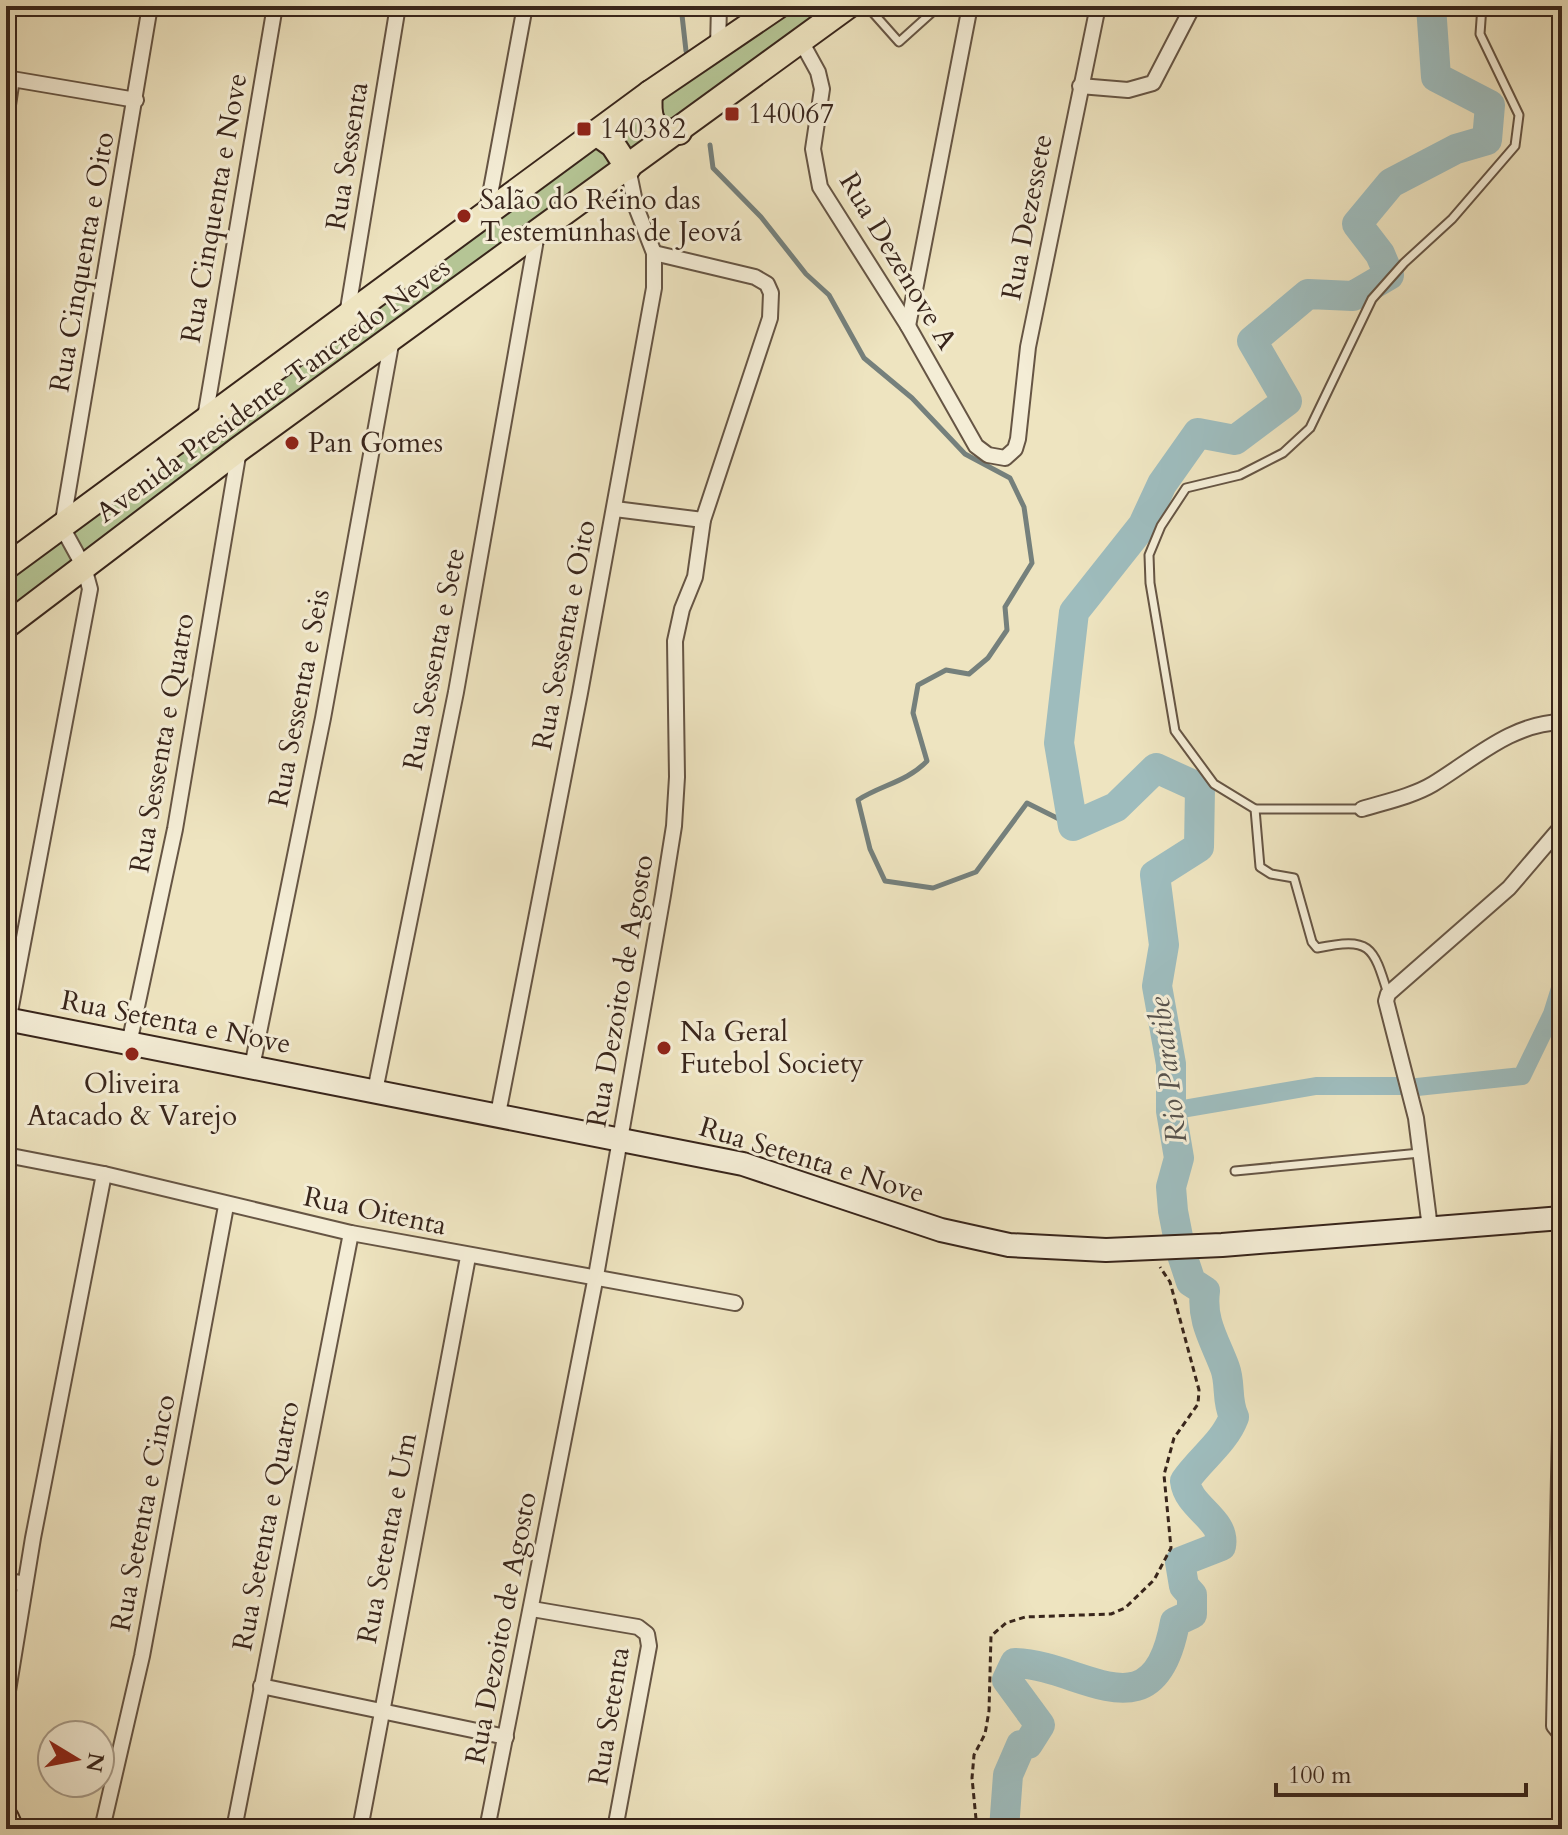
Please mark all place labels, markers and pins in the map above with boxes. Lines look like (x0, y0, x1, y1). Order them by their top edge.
place label: 140067 (748, 95, 834, 133)
marker: 140067 (723, 105, 741, 123)
place label: 140382 (600, 110, 686, 148)
marker: 140382 (575, 120, 593, 138)
place label: Salão do Reino das Testemunhas de Jeová (480, 181, 742, 251)
marker: Salão do Reino das Testemunhas de Jeová (455, 207, 473, 225)
place label: Pan Gomes (308, 424, 443, 462)
marker: Pan Gomes (283, 434, 301, 452)
place label: Na Geral Futebol Society (680, 1013, 864, 1083)
marker: Na Geral Futebol Society (655, 1039, 673, 1057)
marker: Oliveira Atacado & Varejo (123, 1045, 141, 1063)
place label: Oliveira Atacado & Varejo (27, 1065, 237, 1135)

